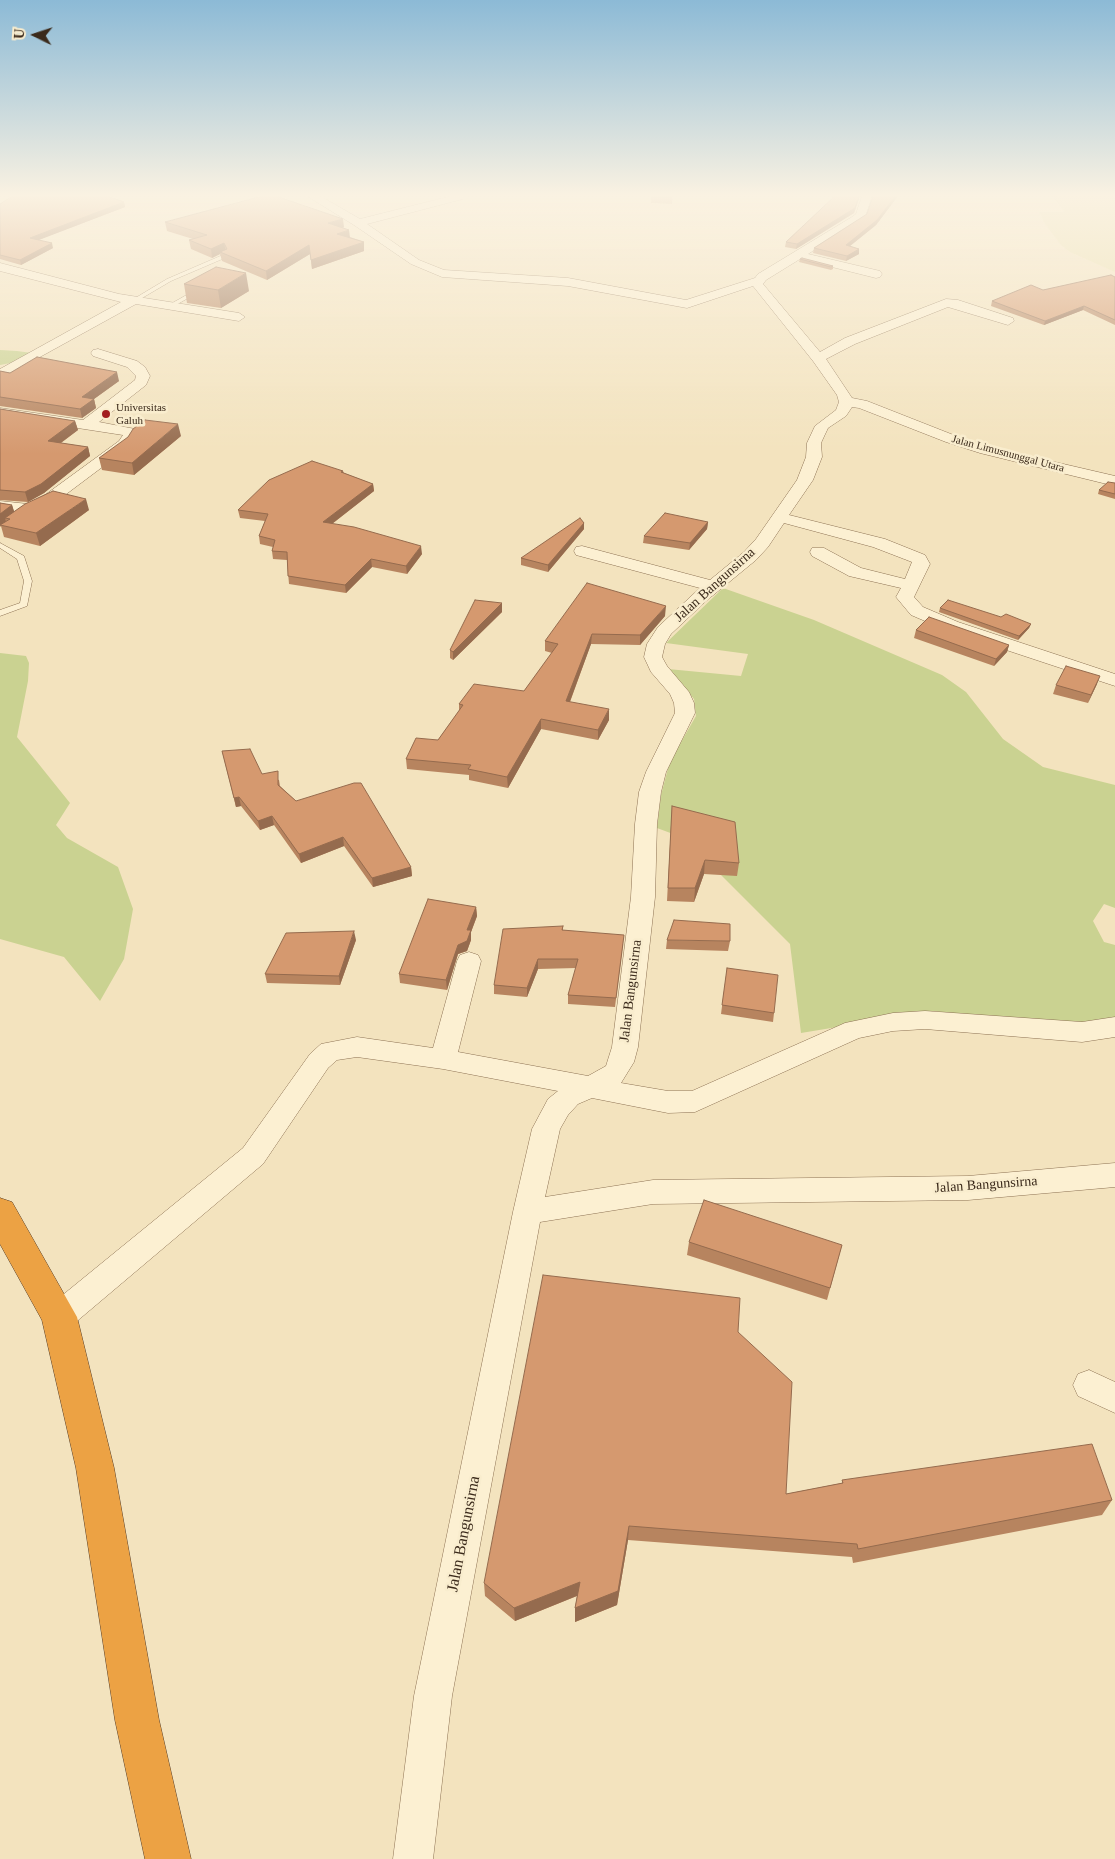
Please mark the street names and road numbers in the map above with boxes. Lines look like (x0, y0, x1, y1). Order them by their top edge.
street label: Jalan Limusnunggal Utara (950, 433, 1066, 475)
street label: Jalan Bangunsirna (671, 544, 759, 626)
street label: Jalan Bangunsirna (616, 939, 646, 1043)
street label: Jalan Bangunsirna (934, 1173, 1038, 1197)
street label: Jalan Bangunsirna (443, 1474, 485, 1594)

